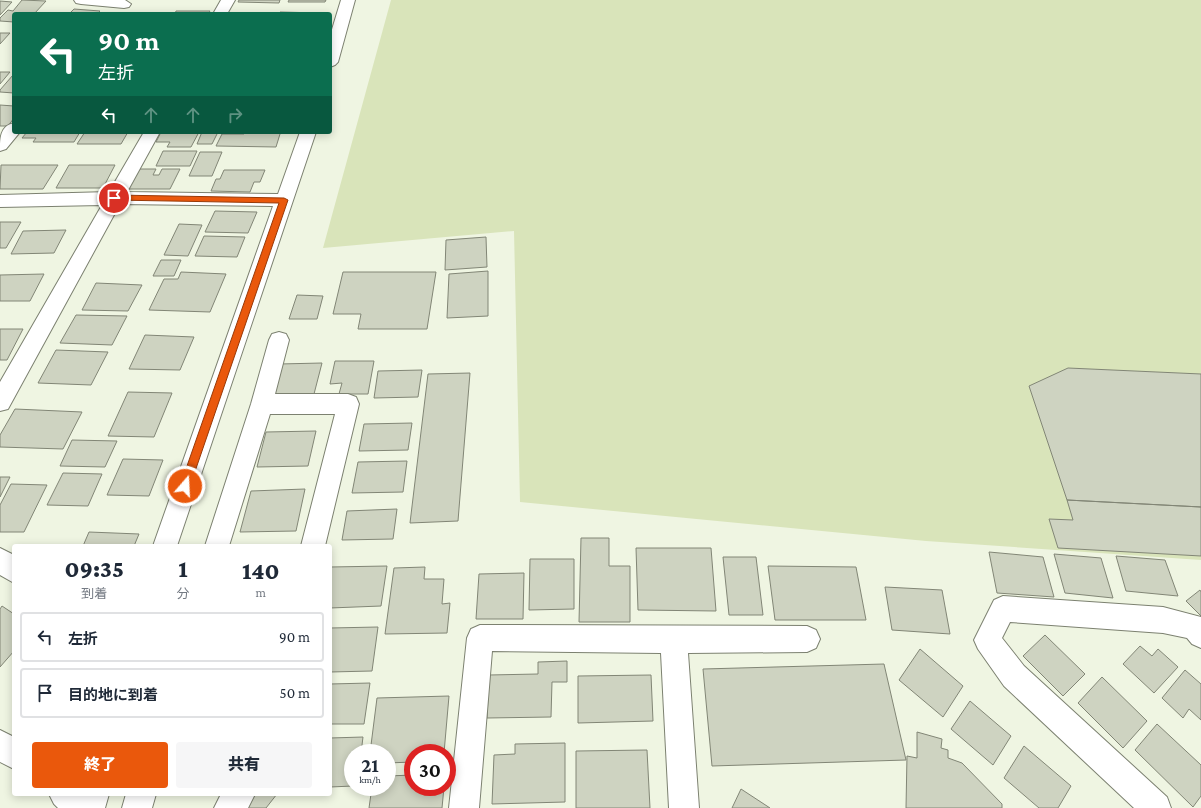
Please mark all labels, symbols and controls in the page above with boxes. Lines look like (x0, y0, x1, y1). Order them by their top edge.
text: 90 m (98, 25, 159, 56)
icon: left (32, 28, 84, 80)
text: 左折 (98, 63, 134, 83)
icon: left (98, 104, 120, 126)
icon: ahead (140, 104, 162, 126)
icon: ahead (182, 104, 204, 126)
icon: right (224, 104, 246, 126)
pin (97, 181, 131, 215)
icon: arrive (103, 187, 125, 209)
position arrow (164, 465, 206, 507)
text: 09:35 (65, 555, 124, 582)
text: 1 (178, 555, 188, 582)
text: 140 (242, 557, 279, 584)
text: m (255, 585, 266, 600)
text: 到着 (81, 586, 107, 601)
text: 分 (176, 586, 189, 601)
icon: left (34, 626, 56, 648)
text: 90 m (279, 629, 310, 645)
text: 左折 (68, 631, 98, 647)
icon: arrive (34, 682, 56, 704)
text: 50 m (280, 685, 310, 701)
text: 目的地に到着 (68, 687, 158, 703)
button: 終了 (32, 742, 168, 788)
button: 共有 (176, 742, 312, 788)
speed limit sign: 30 (404, 744, 456, 796)
text: 21 (361, 754, 379, 776)
text: km/h (359, 774, 381, 785)

